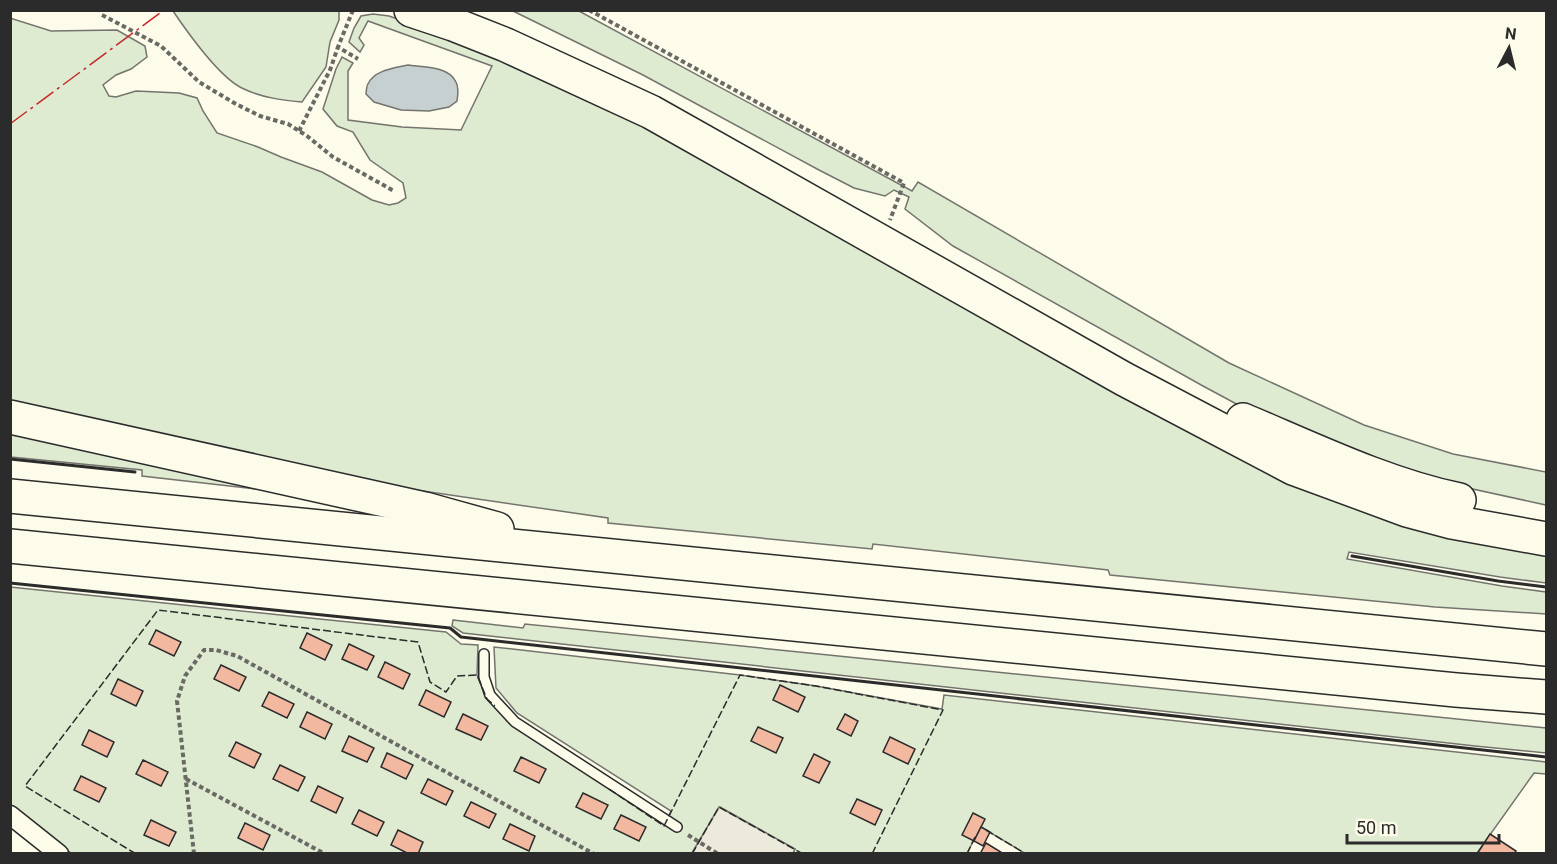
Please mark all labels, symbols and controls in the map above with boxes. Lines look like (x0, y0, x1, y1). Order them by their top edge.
north arrow (1479, 18, 1539, 78)
text: N (1504, 23, 1518, 44)
scale bar (1347, 807, 1498, 845)
text: 50 m (1356, 817, 1396, 838)

